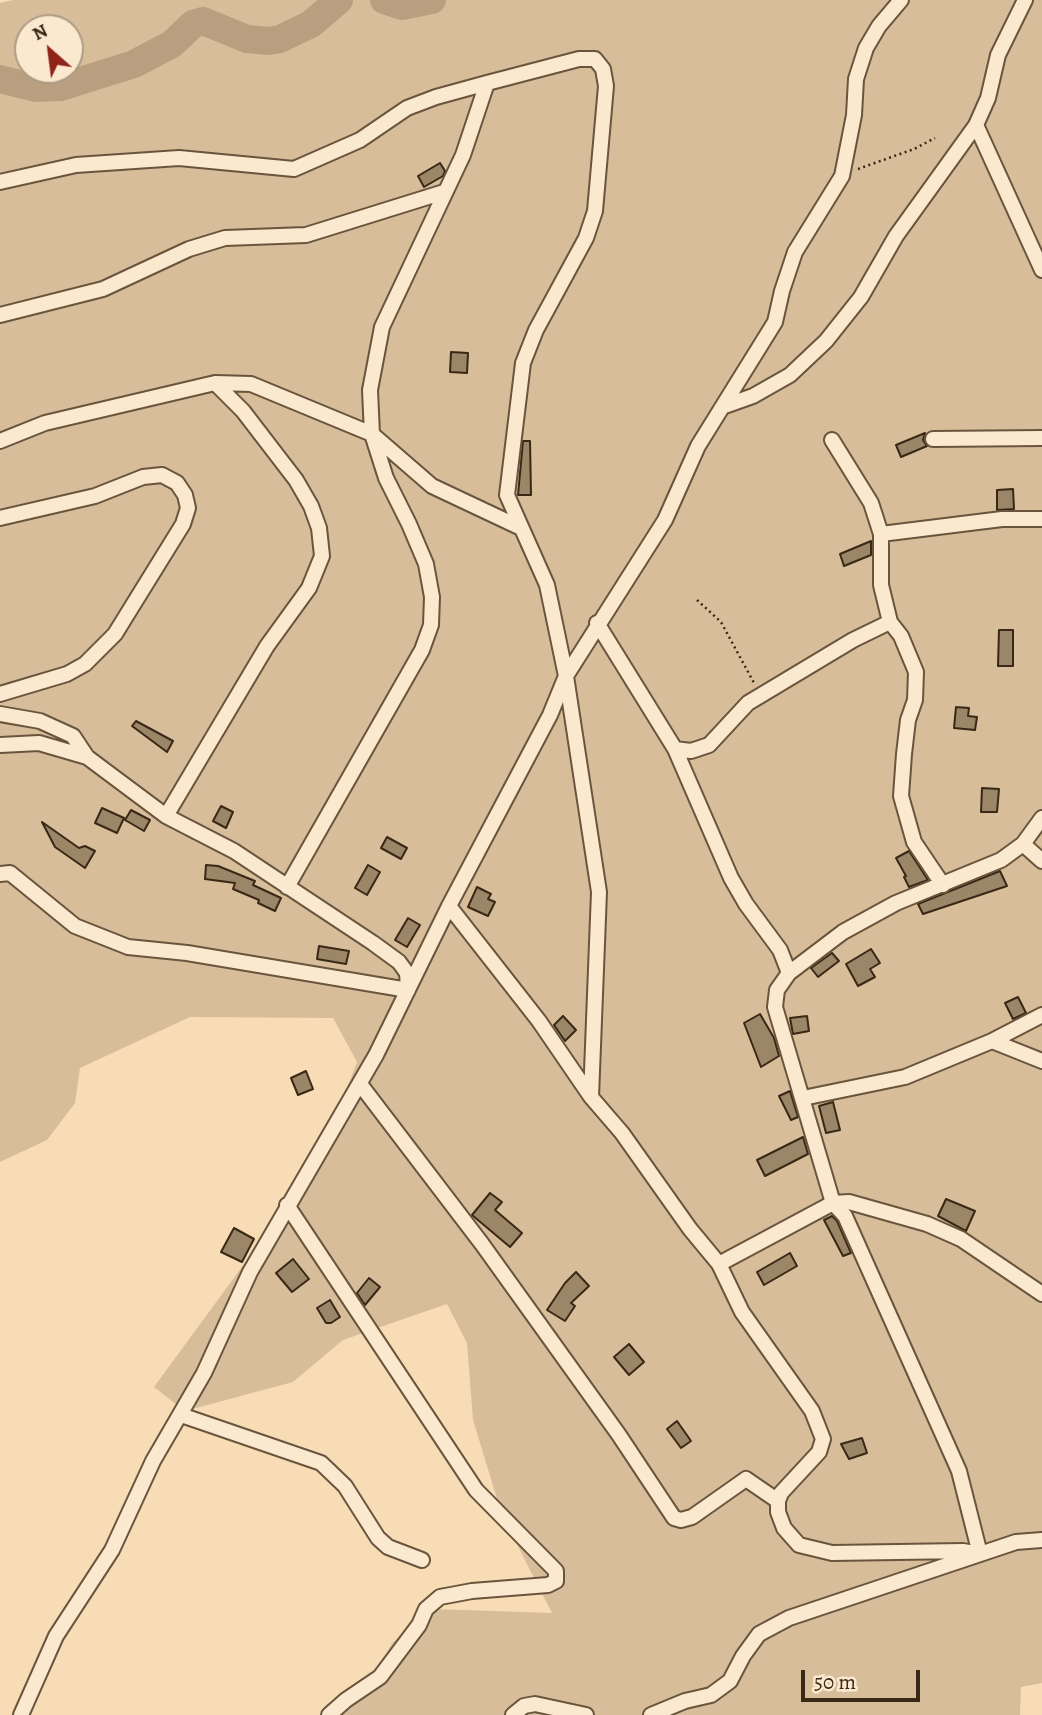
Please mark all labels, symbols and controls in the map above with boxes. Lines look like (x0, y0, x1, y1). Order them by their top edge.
north arrow (14, 14, 84, 84)
text: N (28, 17, 52, 47)
scale bar (804, 1656, 923, 1700)
text: 50 m (814, 1668, 856, 1696)

